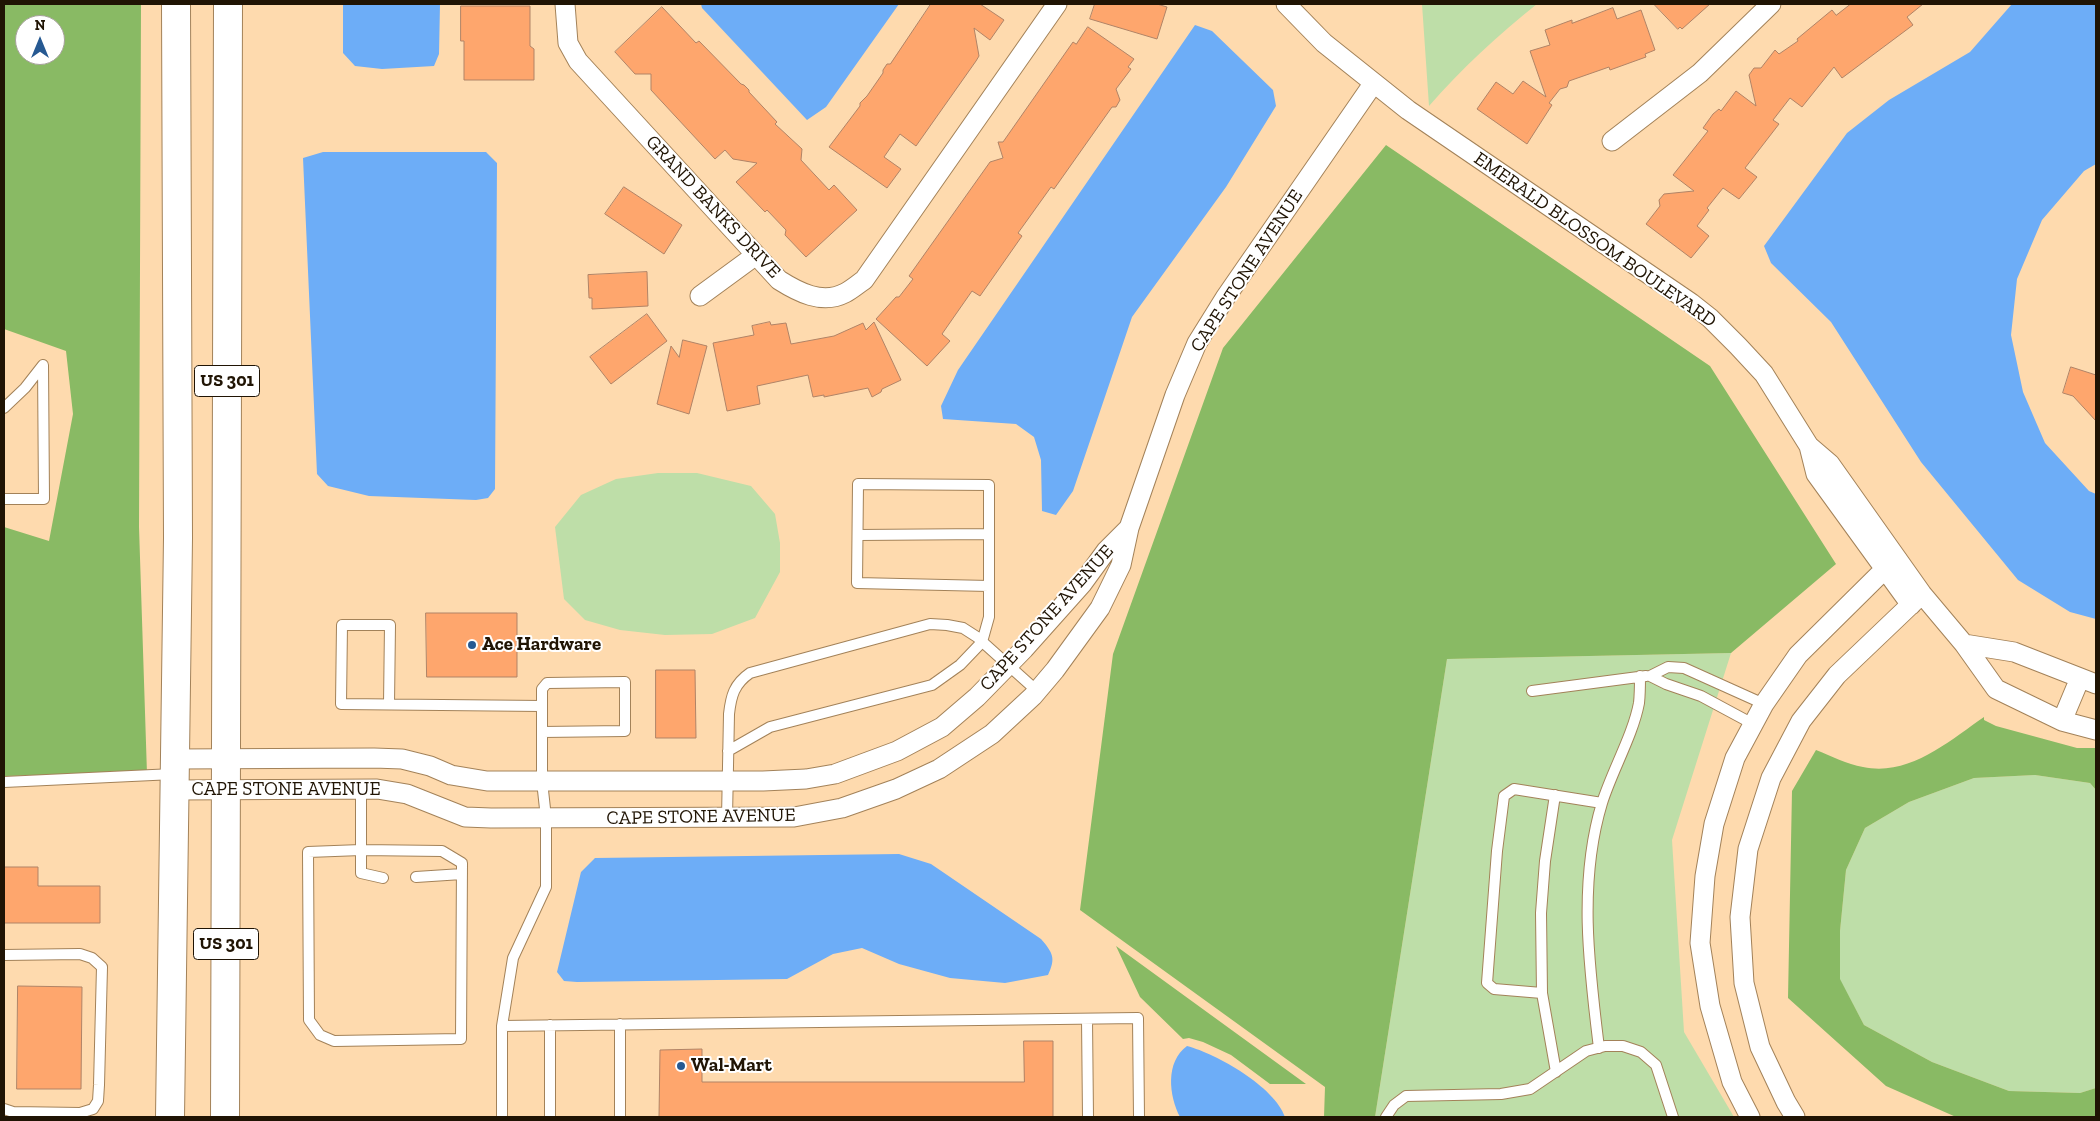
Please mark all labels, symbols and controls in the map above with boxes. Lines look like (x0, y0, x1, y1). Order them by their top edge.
north arrow (15, 15, 65, 65)
text: N (35, 17, 45, 34)
street label: GRAND BANKS DRIVE (641, 131, 785, 283)
street label: EMERALD BLOSSOM BOULEVARD (1469, 147, 1721, 333)
street label: CAPE STONE AVENUE (1186, 185, 1308, 357)
road number: US 301 (194, 366, 260, 396)
street label: CAPE STONE AVENUE (975, 540, 1119, 696)
place label: Ace Hardware (482, 634, 601, 656)
marker: Ace Hardware (466, 639, 478, 651)
street label: CAPE STONE AVENUE (191, 779, 381, 801)
street label: CAPE STONE AVENUE (606, 804, 796, 830)
road number: US 301 (194, 929, 258, 960)
place label: Wal-Mart (691, 1055, 772, 1077)
marker: Wal-Mart (675, 1060, 687, 1072)

